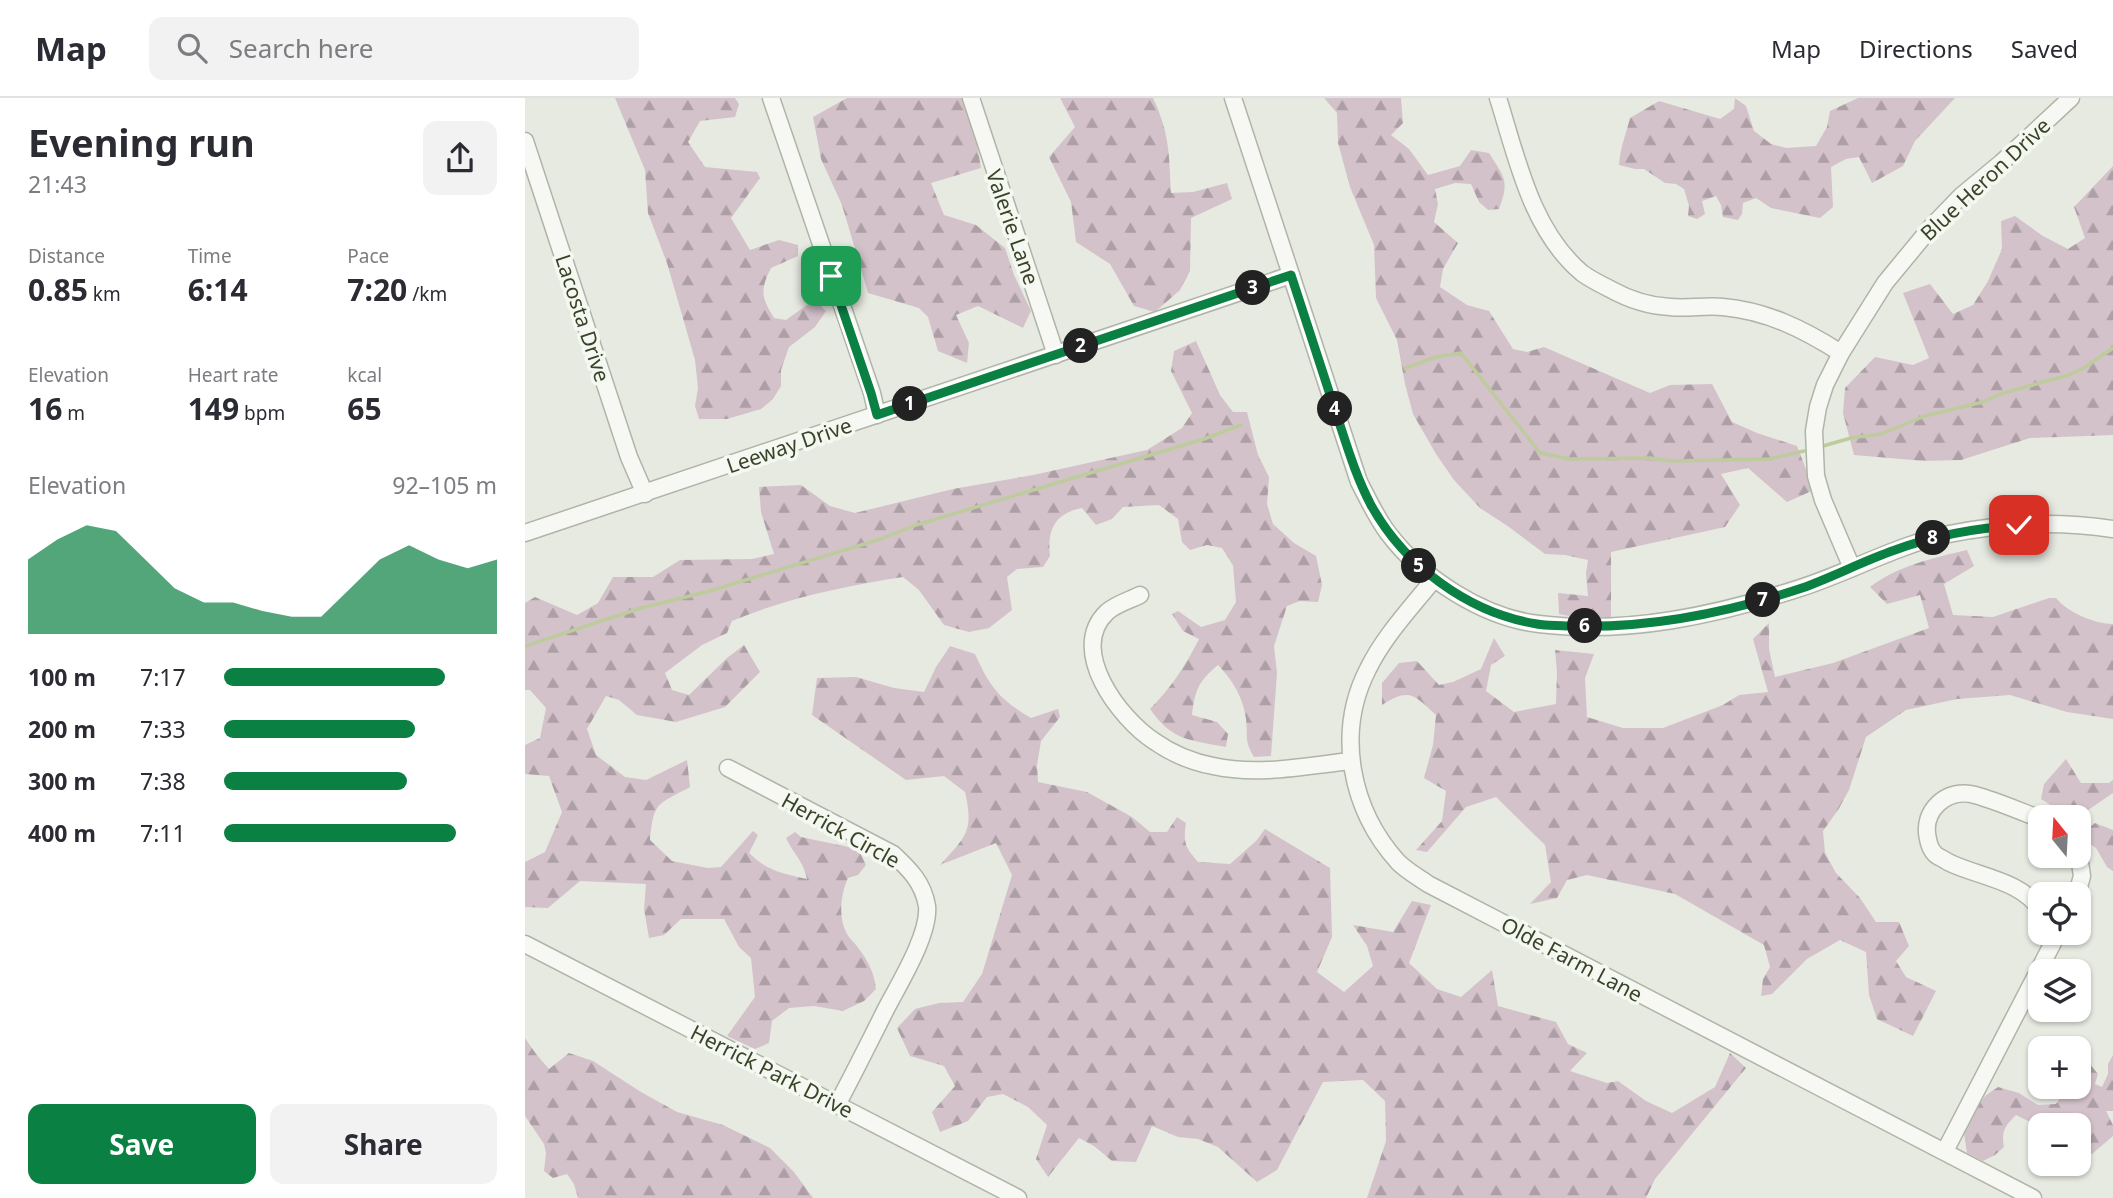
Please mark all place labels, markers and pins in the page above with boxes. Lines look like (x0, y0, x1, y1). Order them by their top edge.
pin (801, 246, 861, 306)
pin: 3 (1235, 270, 1271, 306)
pin: 2 (1063, 328, 1099, 364)
pin: 1 (893, 386, 927, 422)
pin: 4 (1317, 392, 1353, 426)
pin (1989, 495, 2049, 555)
pin: 8 (1915, 520, 1951, 556)
pin: 5 (1401, 548, 1437, 584)
pin: 7 (1745, 582, 1781, 618)
pin: 6 (1567, 608, 1603, 644)

